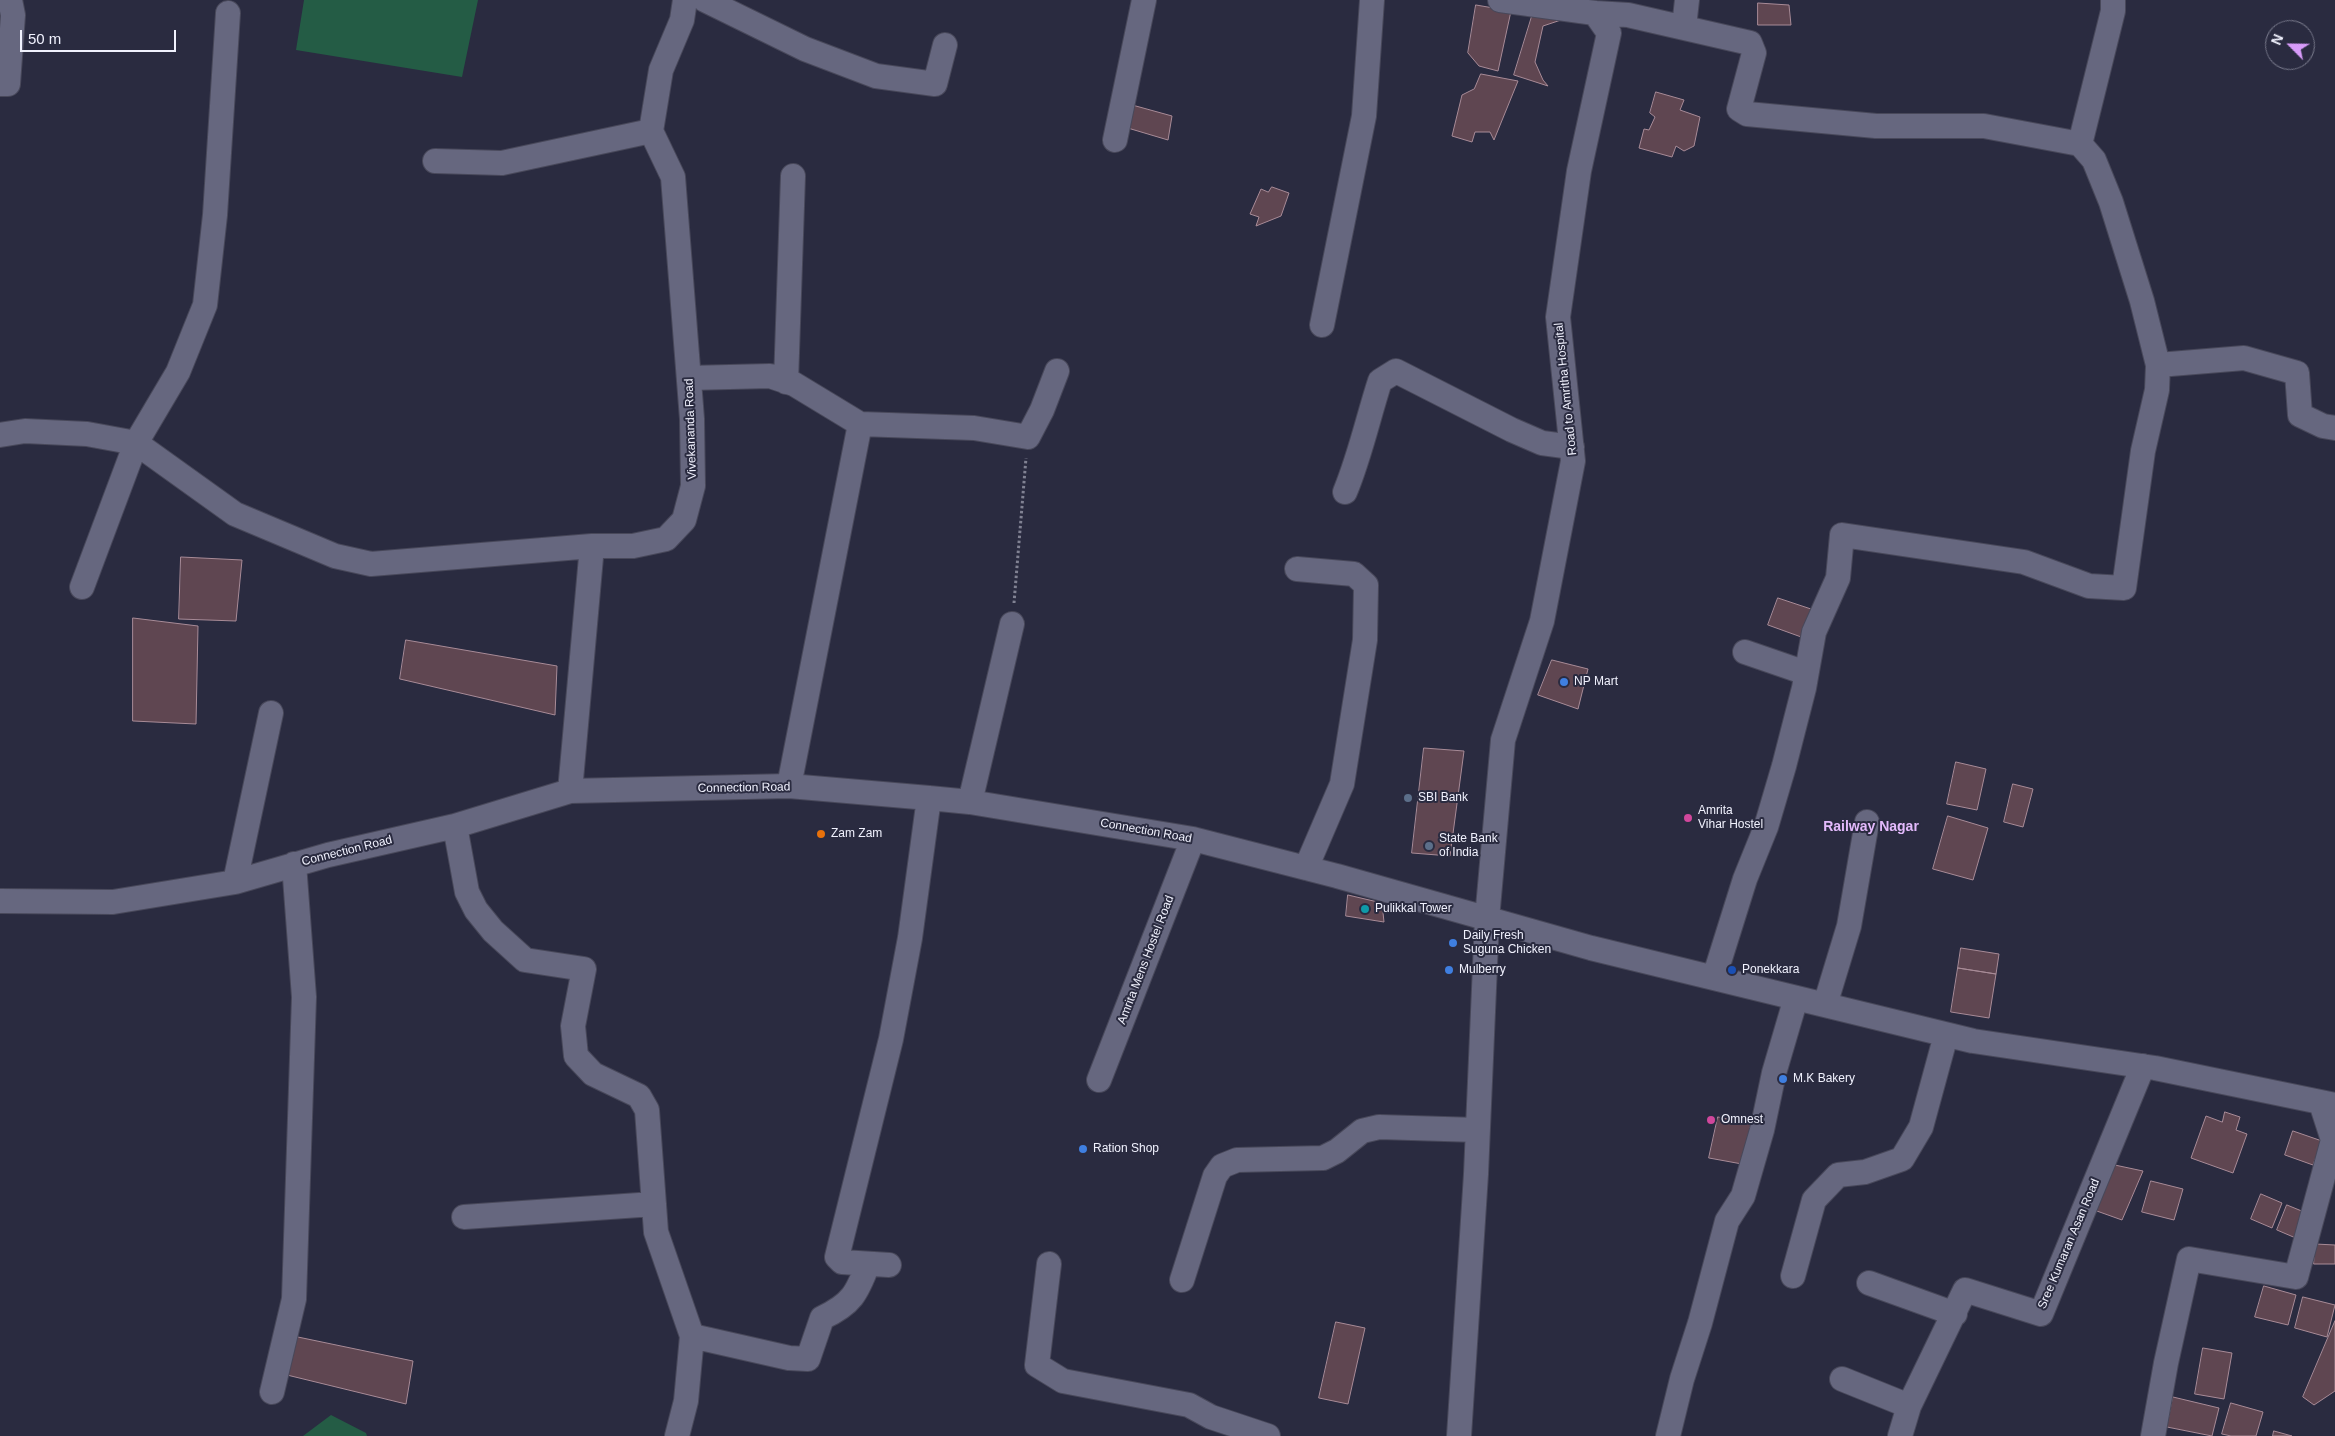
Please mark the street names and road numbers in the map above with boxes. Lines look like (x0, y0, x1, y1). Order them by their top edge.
street label: Road to Amritha Hospital (1552, 322, 1580, 456)
street label: Vivekananda Road (682, 378, 700, 480)
street label: Connection Road (698, 780, 790, 796)
street label: Connection Road (1099, 816, 1193, 846)
street label: Connection Road (300, 833, 394, 869)
street label: Amrita Mens Hostel Road (1115, 894, 1177, 1026)
street label: Sree Kumaran Asan Road (2035, 1177, 2103, 1311)

